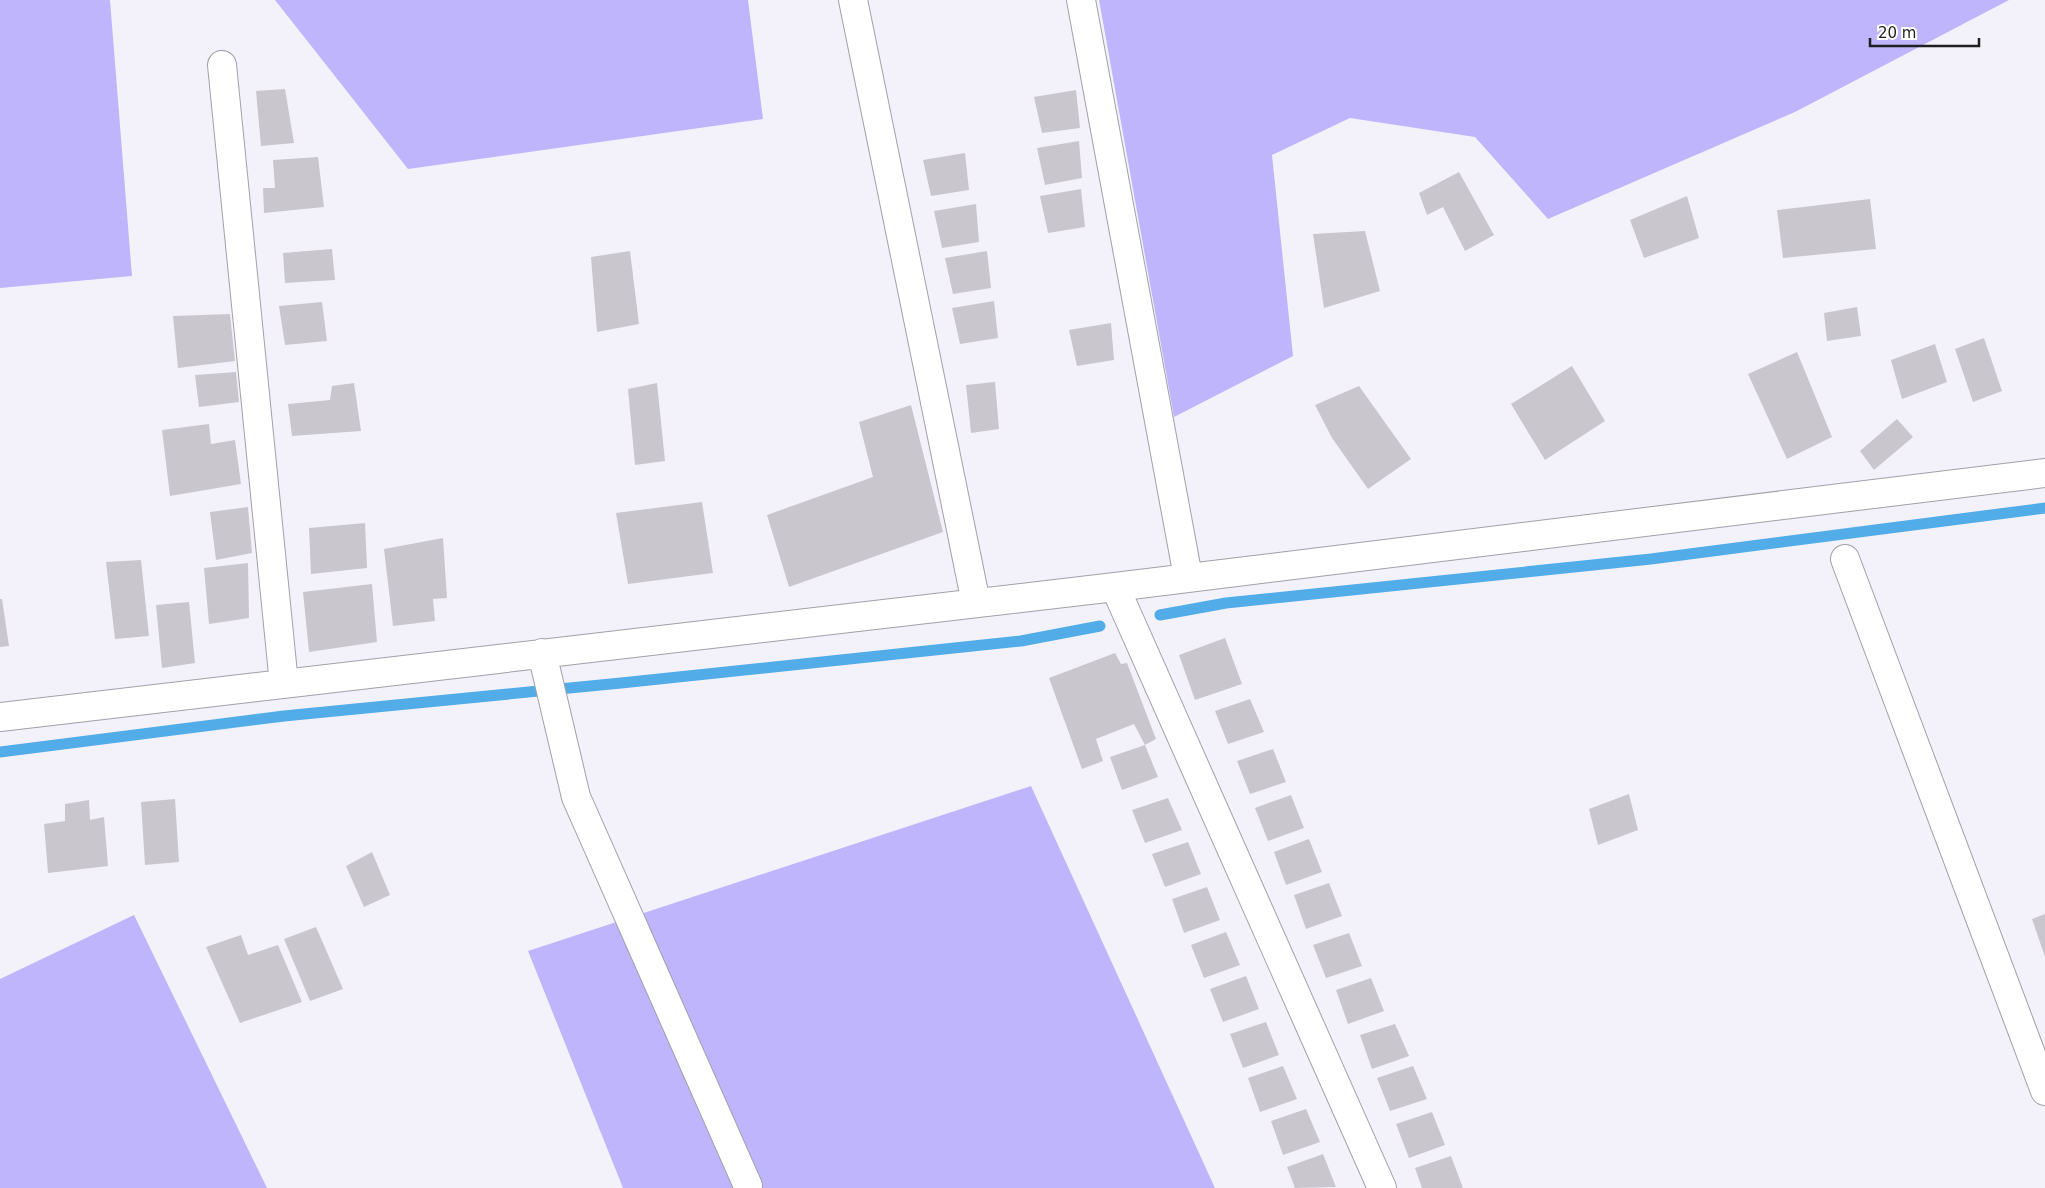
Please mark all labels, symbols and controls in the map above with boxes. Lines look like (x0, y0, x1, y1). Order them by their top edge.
scale bar (1870, 15, 1979, 47)
text: 20 m (1878, 24, 1916, 42)

